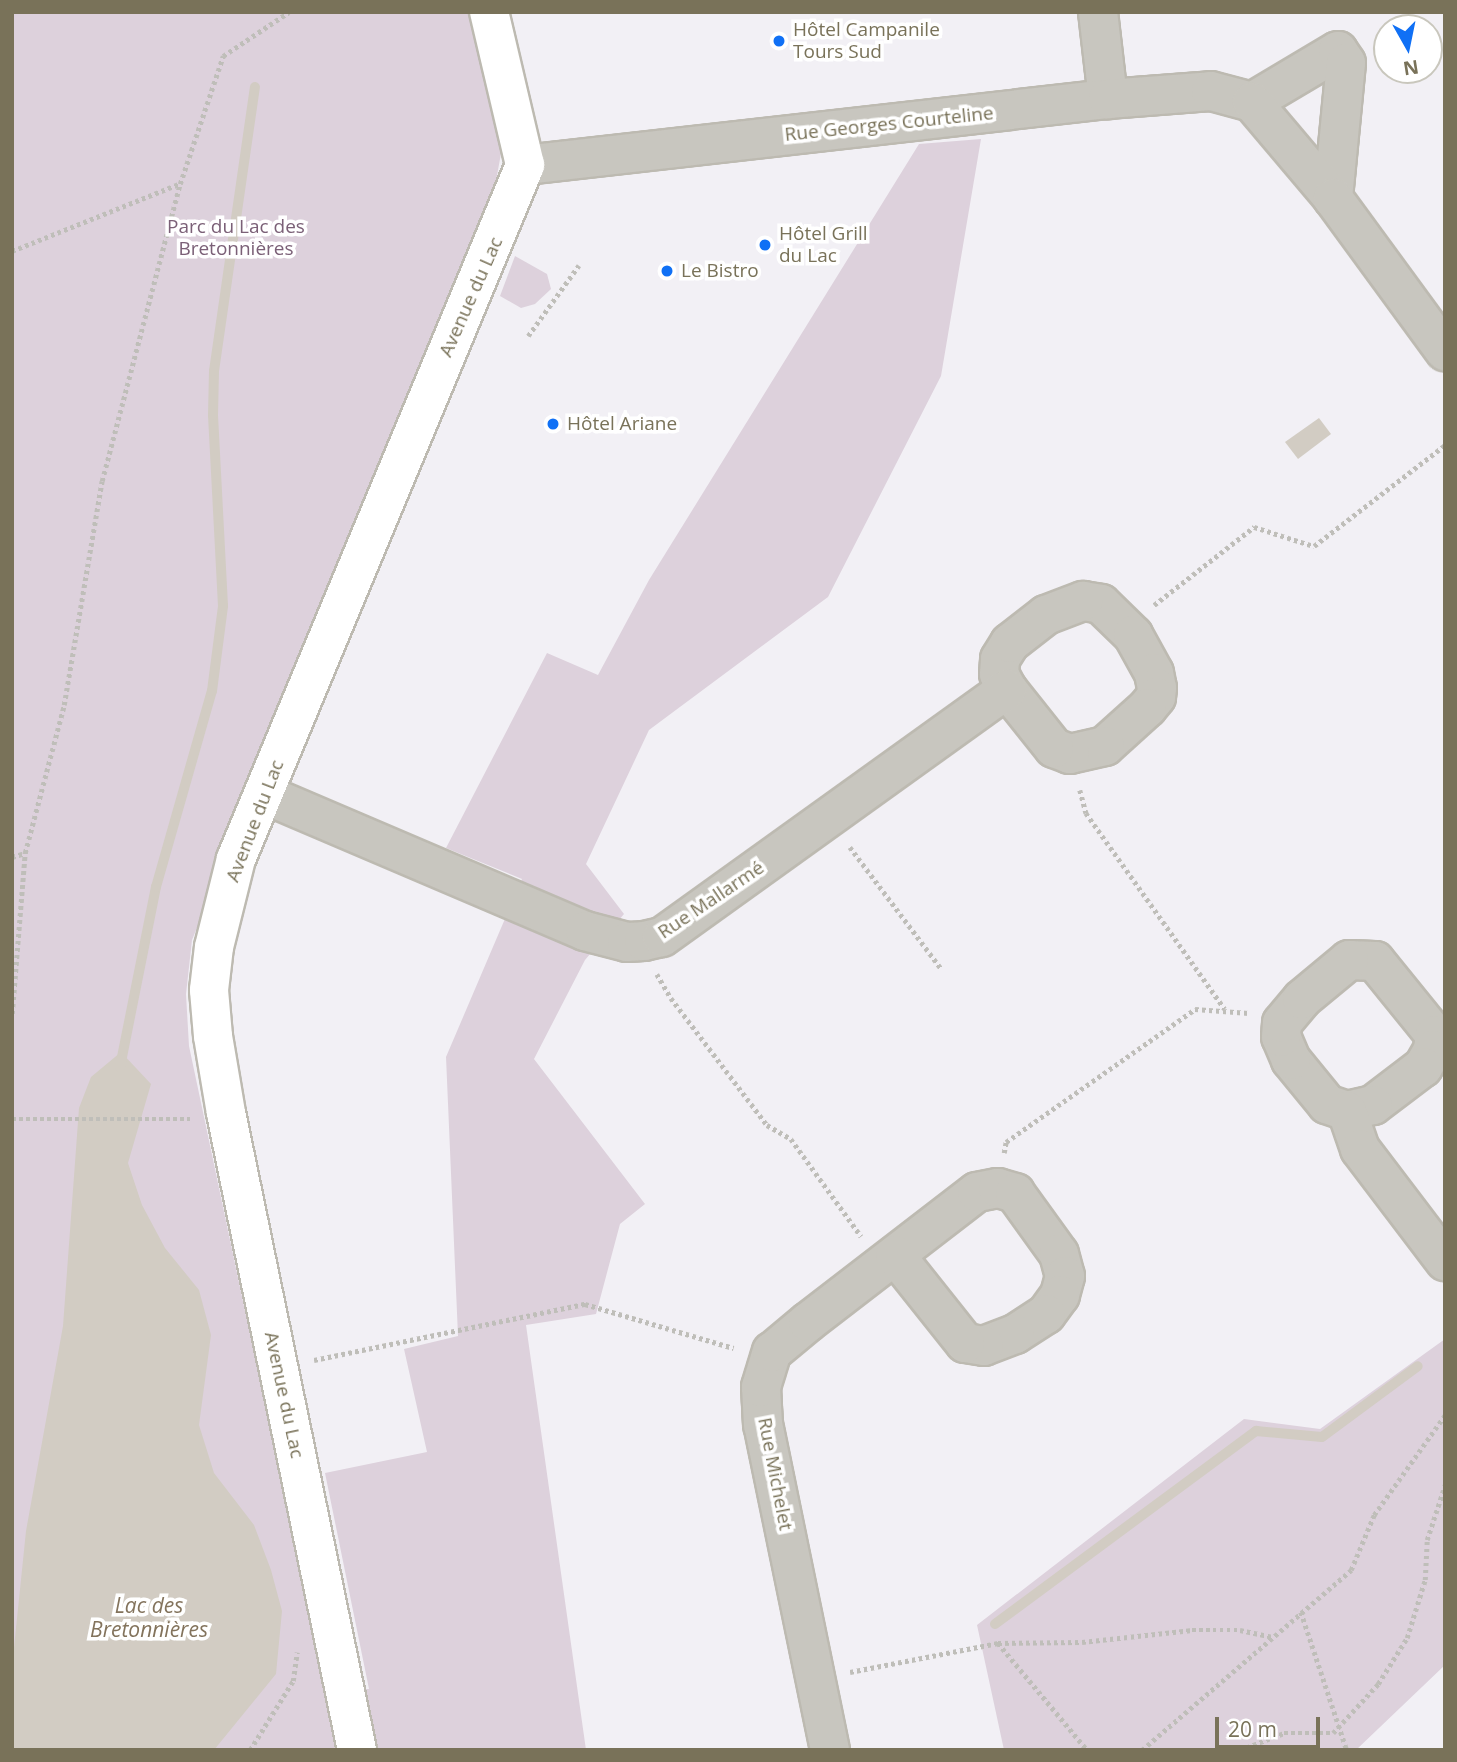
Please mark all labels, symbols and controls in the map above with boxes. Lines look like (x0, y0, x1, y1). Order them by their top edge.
north arrow (1373, 14, 1443, 84)
place label: Hôtel Campanile Tours Sud (793, 19, 940, 63)
marker: Hôtel Campanile Tours Sud (771, 33, 787, 49)
text: N (1401, 54, 1421, 82)
street label: Rue Georges Courteline (783, 102, 995, 146)
park label: Parc du Lac des Bretonnières (167, 216, 305, 260)
place label: Hôtel Grill du Lac (779, 223, 868, 267)
street label: Avenue du Lac (434, 233, 508, 361)
marker: Hôtel Grill du Lac (757, 237, 773, 253)
place label: Le Bistro (681, 260, 759, 282)
marker: Le Bistro (659, 263, 675, 279)
place label: Hôtel Ariane (567, 413, 677, 435)
marker: Hôtel Ariane (545, 416, 561, 432)
street label: Avenue du Lac (221, 757, 289, 885)
street label: Rue Mallarmé (654, 856, 768, 944)
street label: Avenue du Lac (259, 1330, 309, 1460)
street label: Rue Michelet (753, 1416, 797, 1532)
water label: Lac des Bretonnières (90, 1592, 208, 1642)
scale bar (1219, 1702, 1324, 1746)
text: 20 m (1228, 1715, 1277, 1743)

